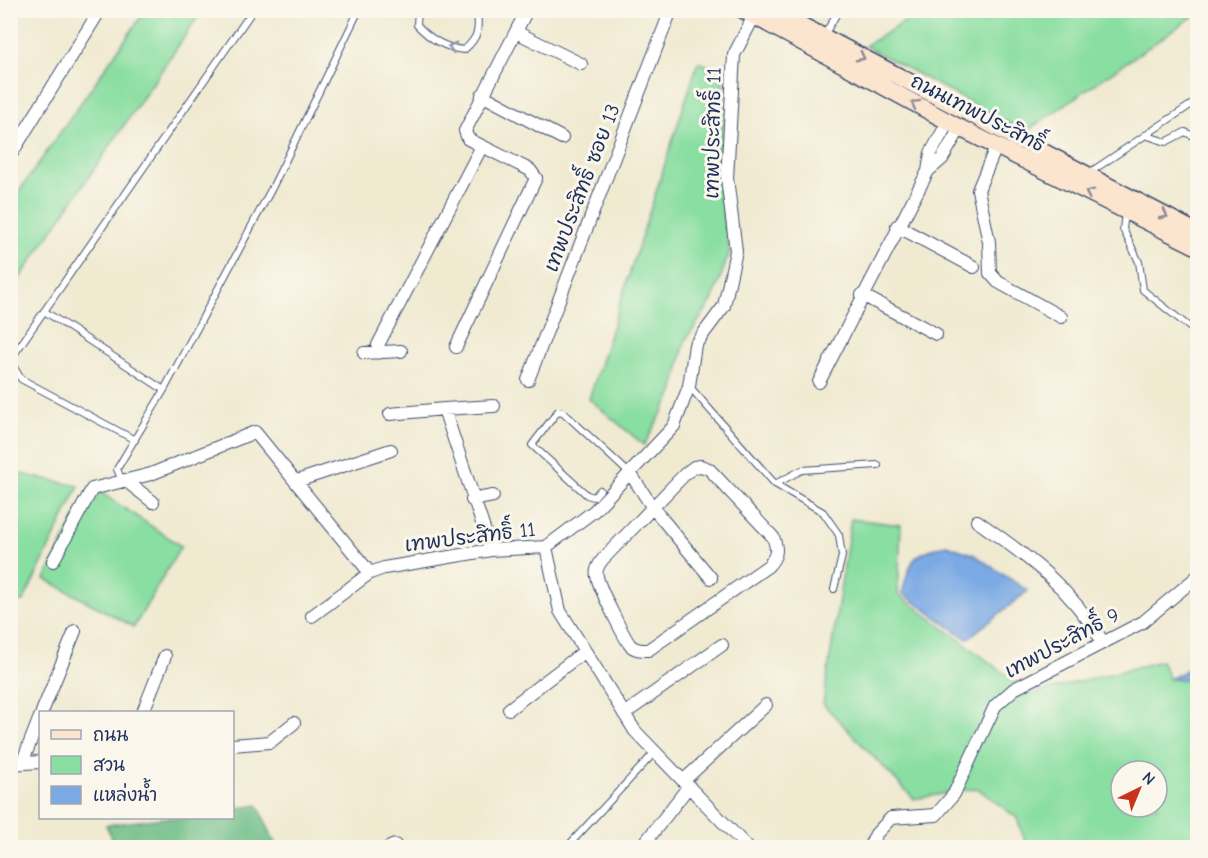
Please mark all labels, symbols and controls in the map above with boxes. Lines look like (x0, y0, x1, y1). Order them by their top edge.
one-way arrow (447, 42, 457, 55)
one-way arrow (854, 50, 865, 61)
street label: ถนนเทพประสิทธิ์ (907, 63, 1052, 157)
street label: เทพประสิทธิ์ 11 (693, 67, 726, 199)
street label: เทพประสิทธิ์ ซอย 13 (533, 98, 625, 275)
one-way arrow (911, 100, 921, 111)
one-way arrow (1084, 188, 1095, 200)
one-way arrow (1158, 208, 1168, 219)
street label: เทพประสิทธิ์ 11 (402, 510, 537, 556)
street label: เทพประสิทธิ์ 9 (997, 597, 1123, 683)
legend (39, 711, 234, 819)
text: ถนน (93, 725, 128, 746)
text: สวน (93, 755, 125, 776)
north arrow (1109, 759, 1169, 819)
text: N (1139, 769, 1159, 789)
text: แหล่งน้ำ (93, 778, 157, 806)

